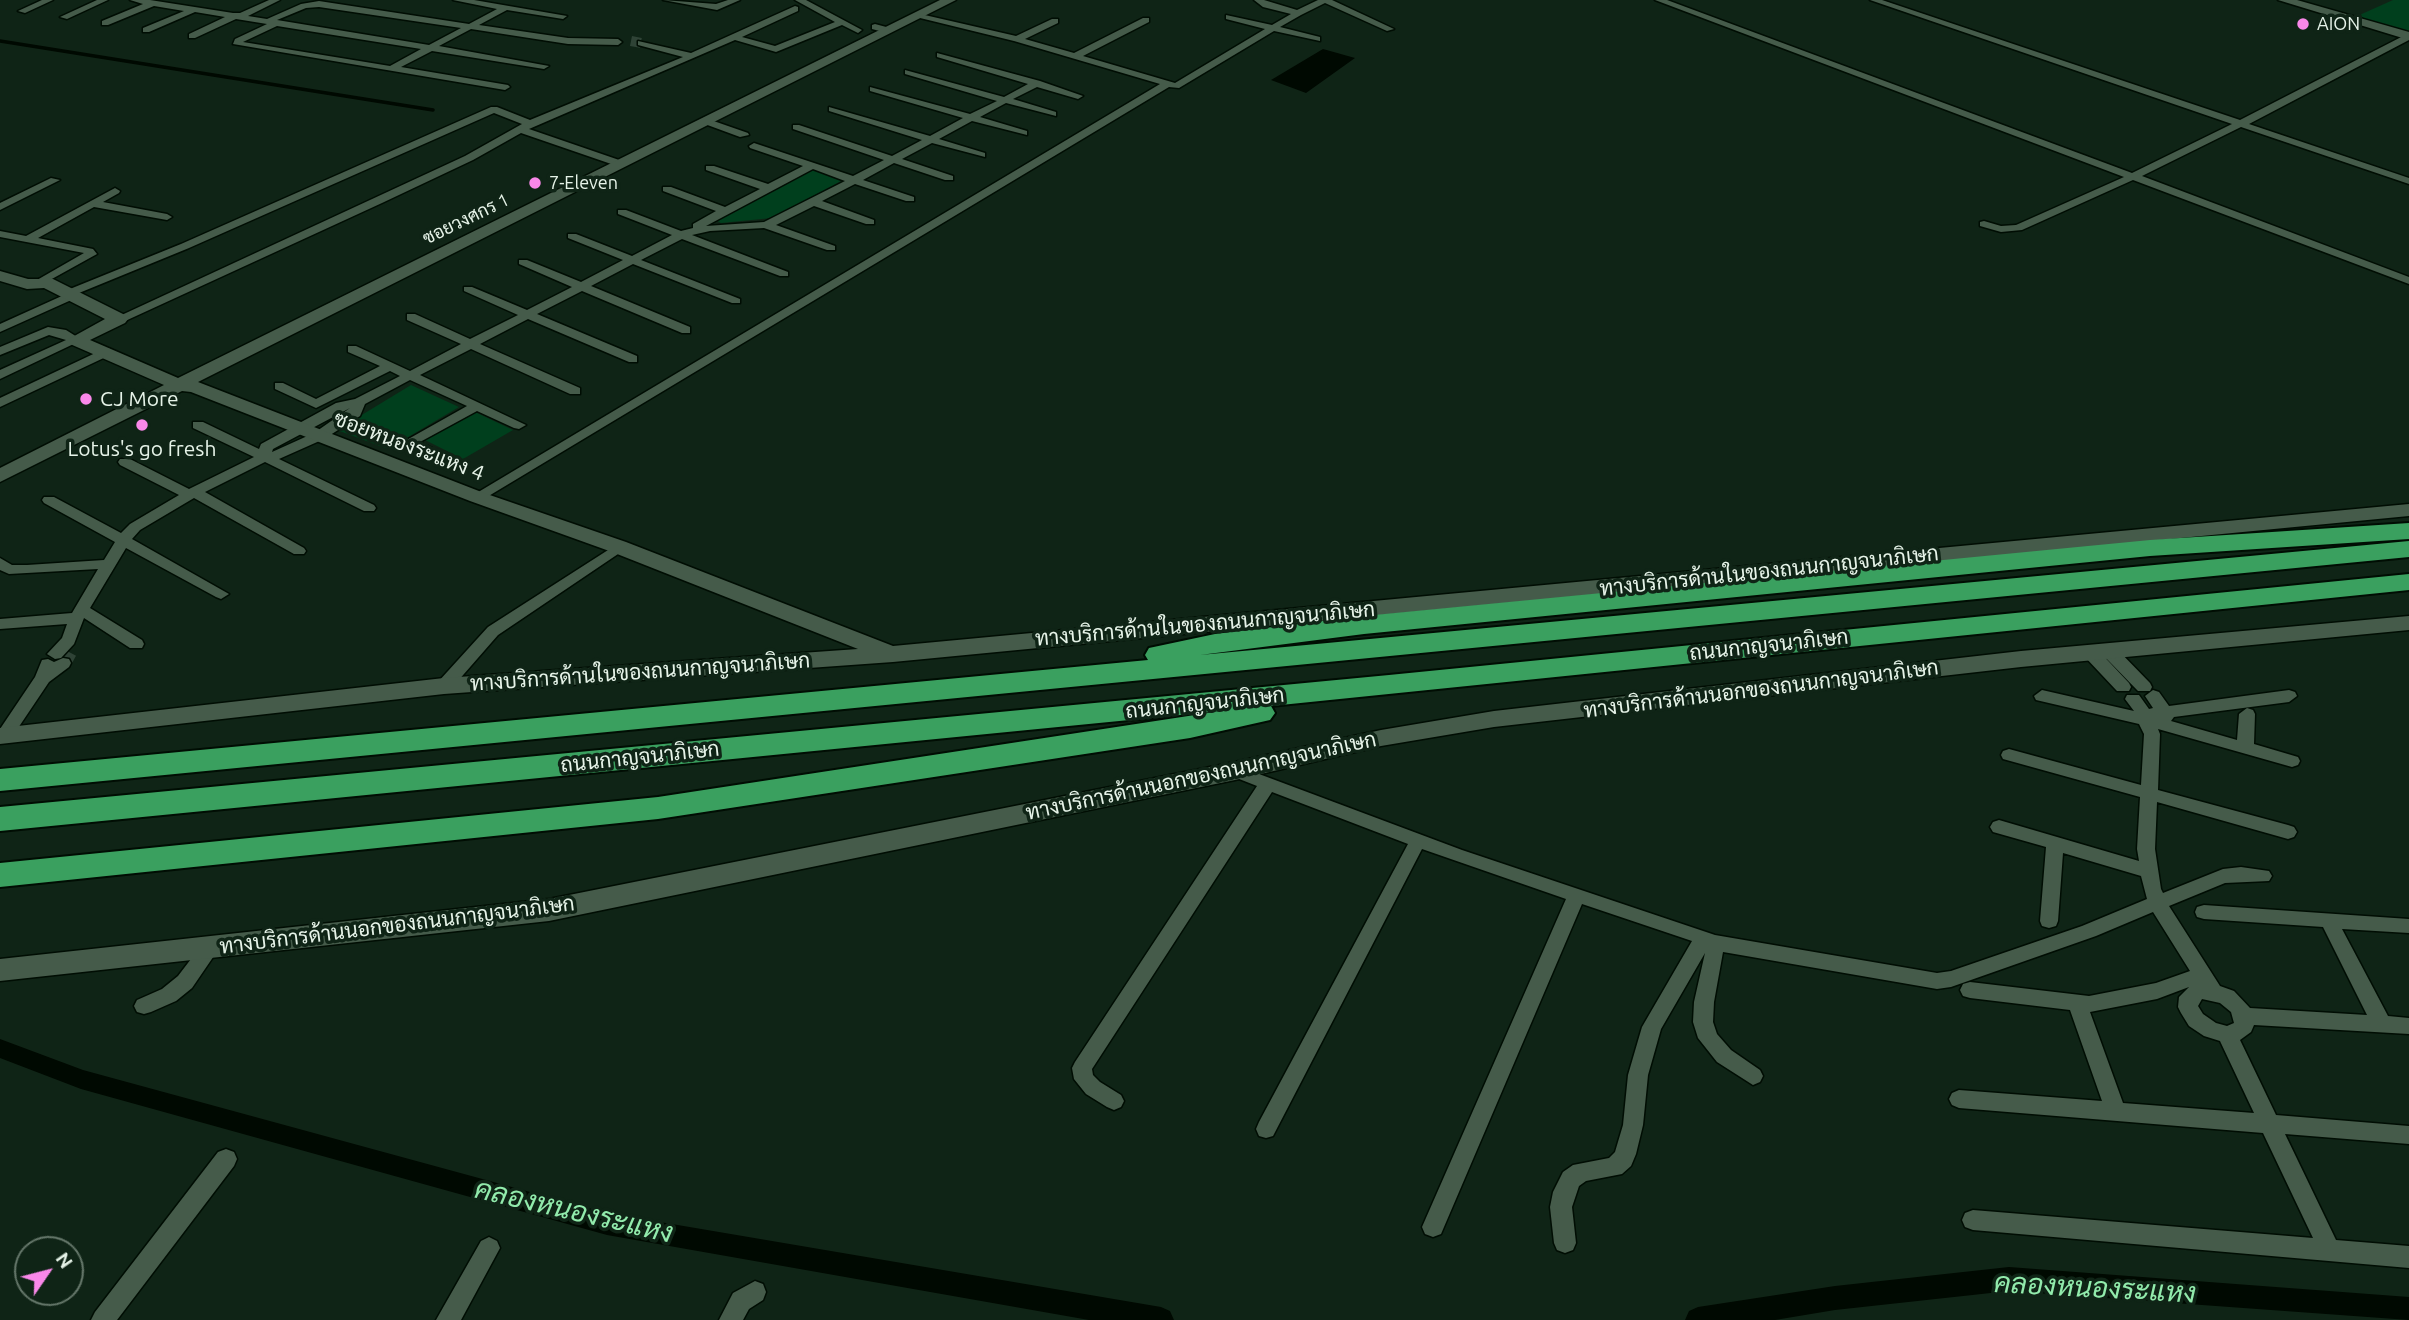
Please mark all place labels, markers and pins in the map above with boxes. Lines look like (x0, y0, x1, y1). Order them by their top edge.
place label: AION (2317, 13, 2360, 35)
marker: AION (2295, 16, 2311, 32)
place label: 7-Eleven (549, 172, 618, 194)
marker: 7-Eleven (527, 175, 543, 191)
place label: CJ More (100, 386, 179, 412)
marker: CJ More (78, 391, 94, 407)
marker: Lotus's go fresh (134, 417, 150, 433)
place label: Lotus's go fresh (68, 436, 216, 462)

